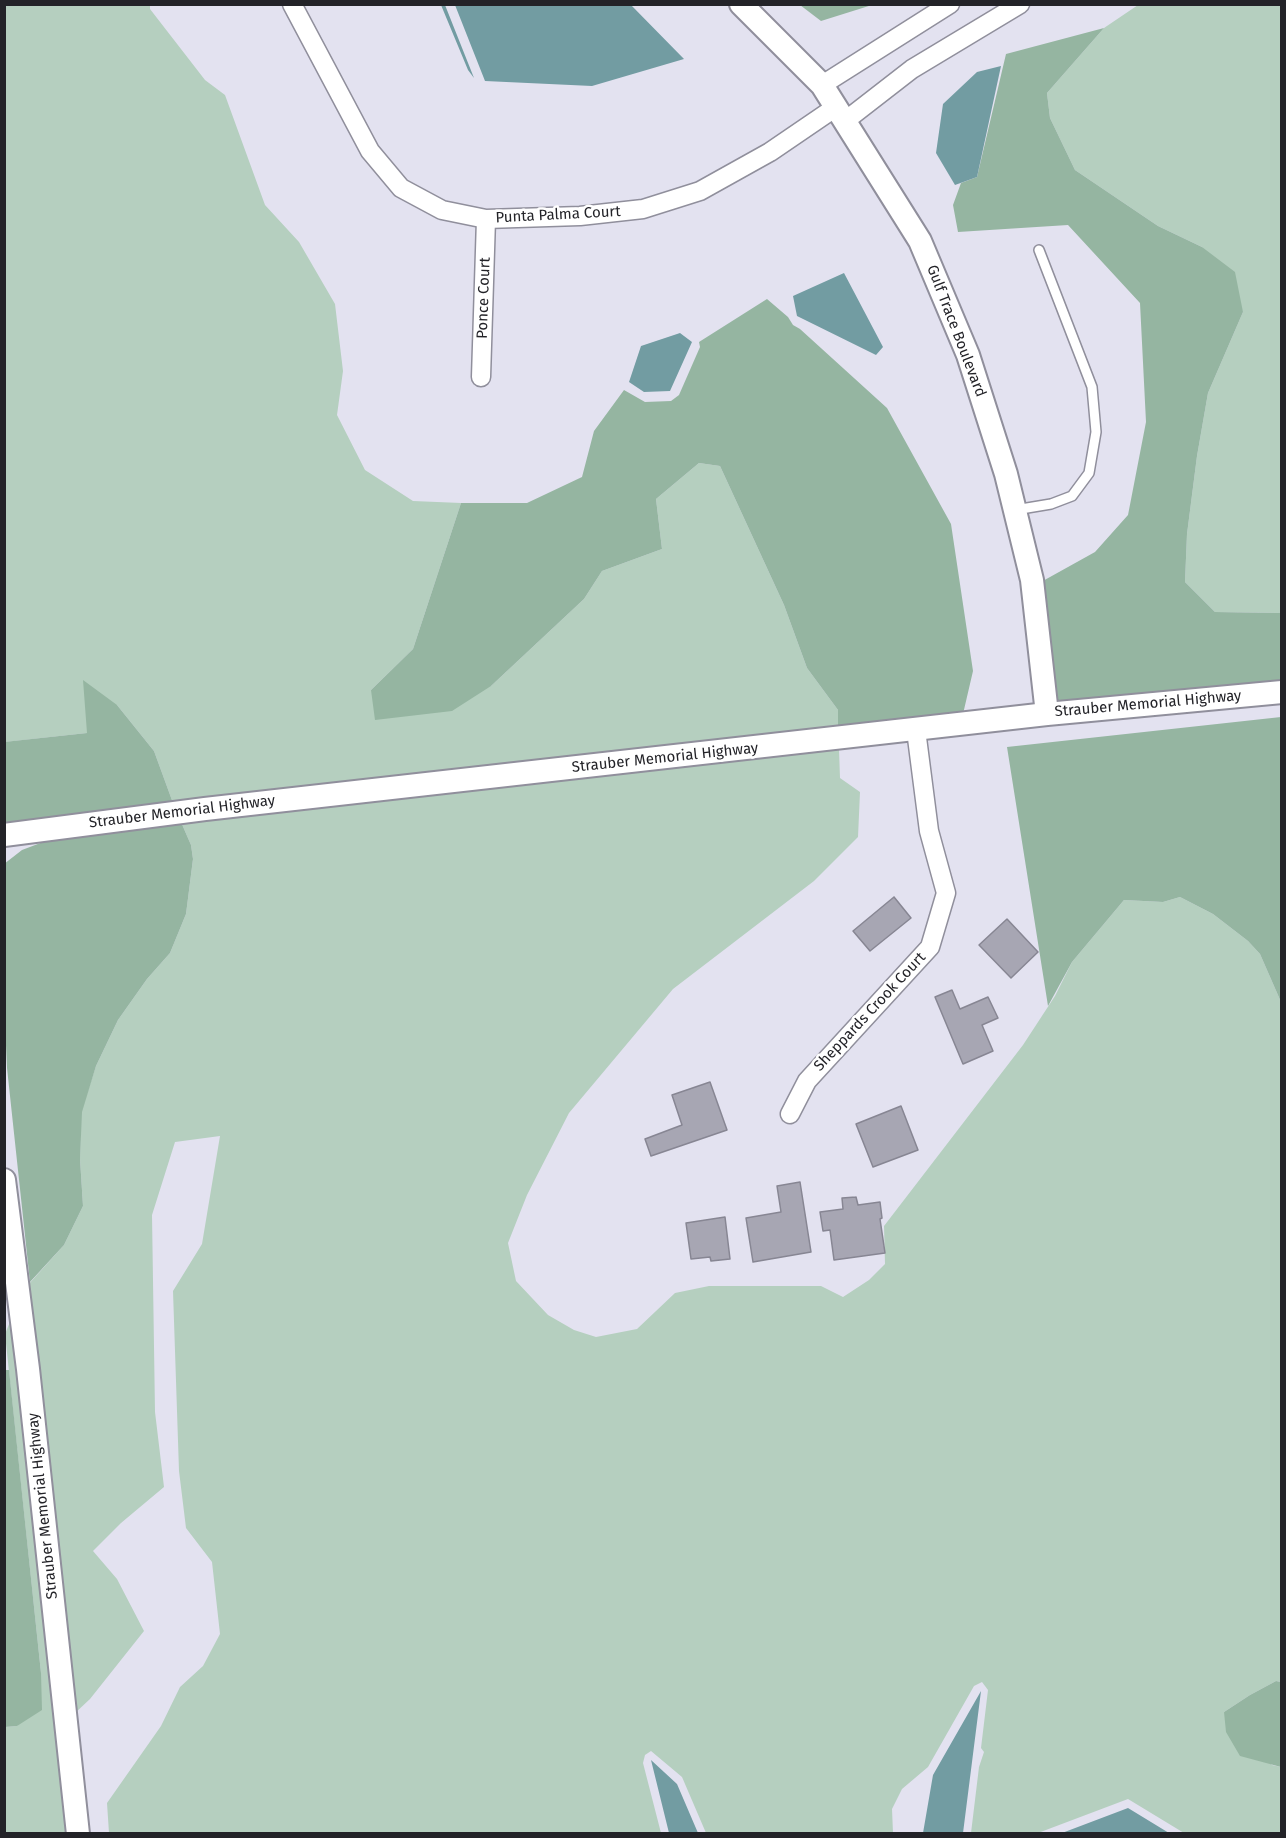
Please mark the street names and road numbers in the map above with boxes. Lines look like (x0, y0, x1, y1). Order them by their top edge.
street label: Punta Palma Court (495, 203, 621, 227)
street label: Ponce Court (474, 257, 494, 339)
street label: Gulf Trace Boulevard (923, 262, 989, 400)
street label: Strauber Memorial Highway (1054, 687, 1242, 721)
street label: Strauber Memorial Highway (571, 739, 759, 777)
street label: Strauber Memorial Highway (88, 792, 276, 832)
street label: Sheppards Crook Court (810, 949, 930, 1075)
street label: Strauber Memorial Highway (24, 1412, 62, 1600)

